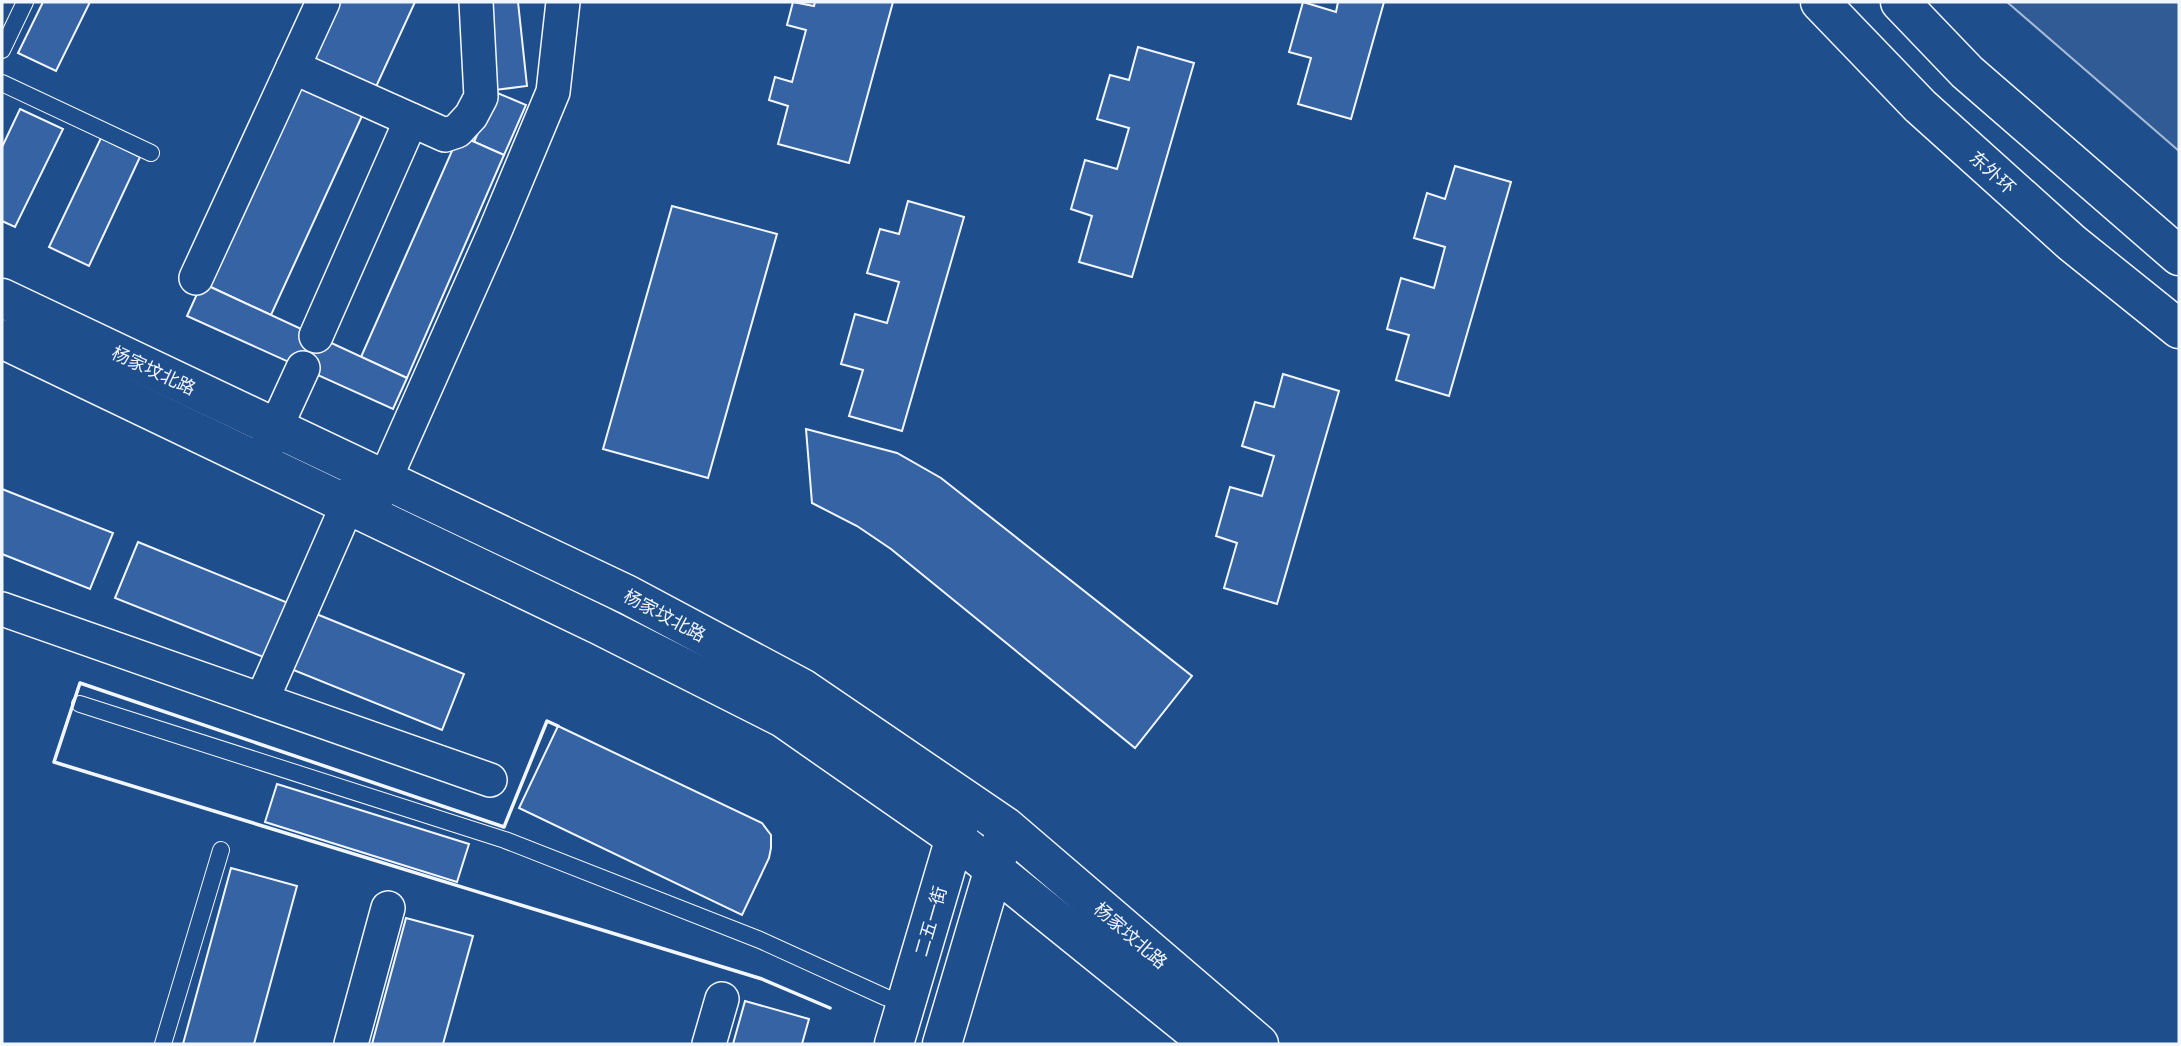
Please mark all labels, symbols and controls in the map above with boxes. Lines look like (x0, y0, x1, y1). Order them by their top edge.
street label: 东外环 (1966, 146, 2020, 198)
street label: 杨家坟北路 (109, 341, 199, 399)
street label: 杨家坟北路 (620, 584, 710, 646)
street label: 二五一街 (910, 883, 950, 959)
street label: 杨家坟北路 (1090, 897, 1172, 973)

